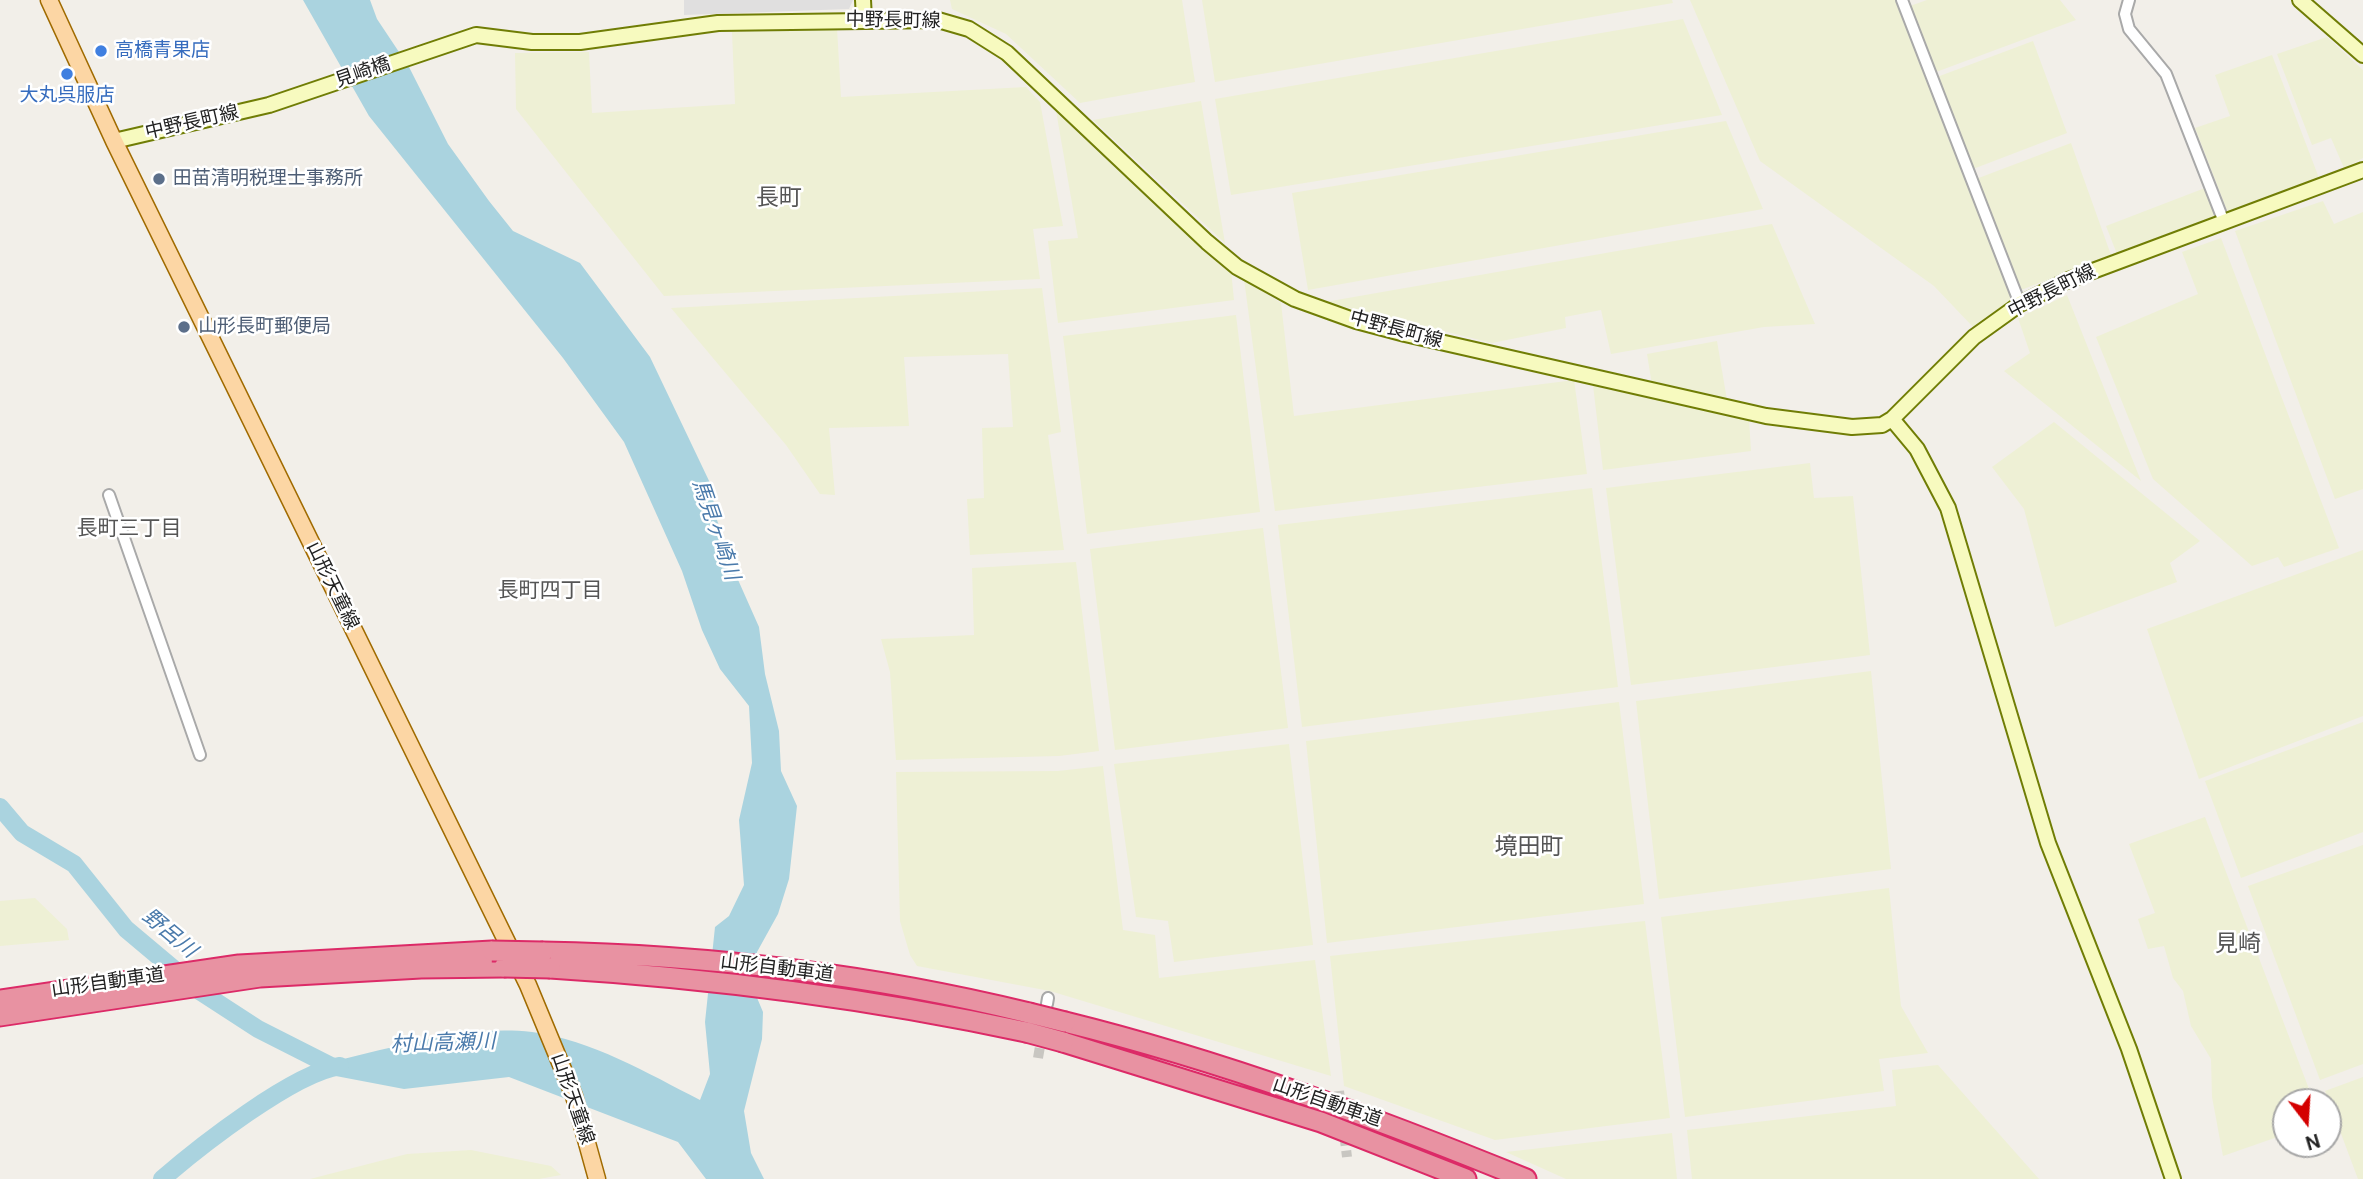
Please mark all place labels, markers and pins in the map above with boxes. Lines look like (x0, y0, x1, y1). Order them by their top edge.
place label: 高橋青果店 (115, 40, 210, 62)
marker: 高橋青果店 (93, 43, 109, 59)
marker: 大丸呉服店 (59, 66, 75, 82)
place label: 大丸呉服店 (20, 85, 114, 107)
place label: 田苗清明税理士事務所 (173, 168, 363, 190)
marker: 田苗清明税理士事務所 (151, 171, 167, 187)
place label: 山形長町郵便局 (198, 316, 331, 338)
marker: 山形長町郵便局 (176, 319, 192, 335)

